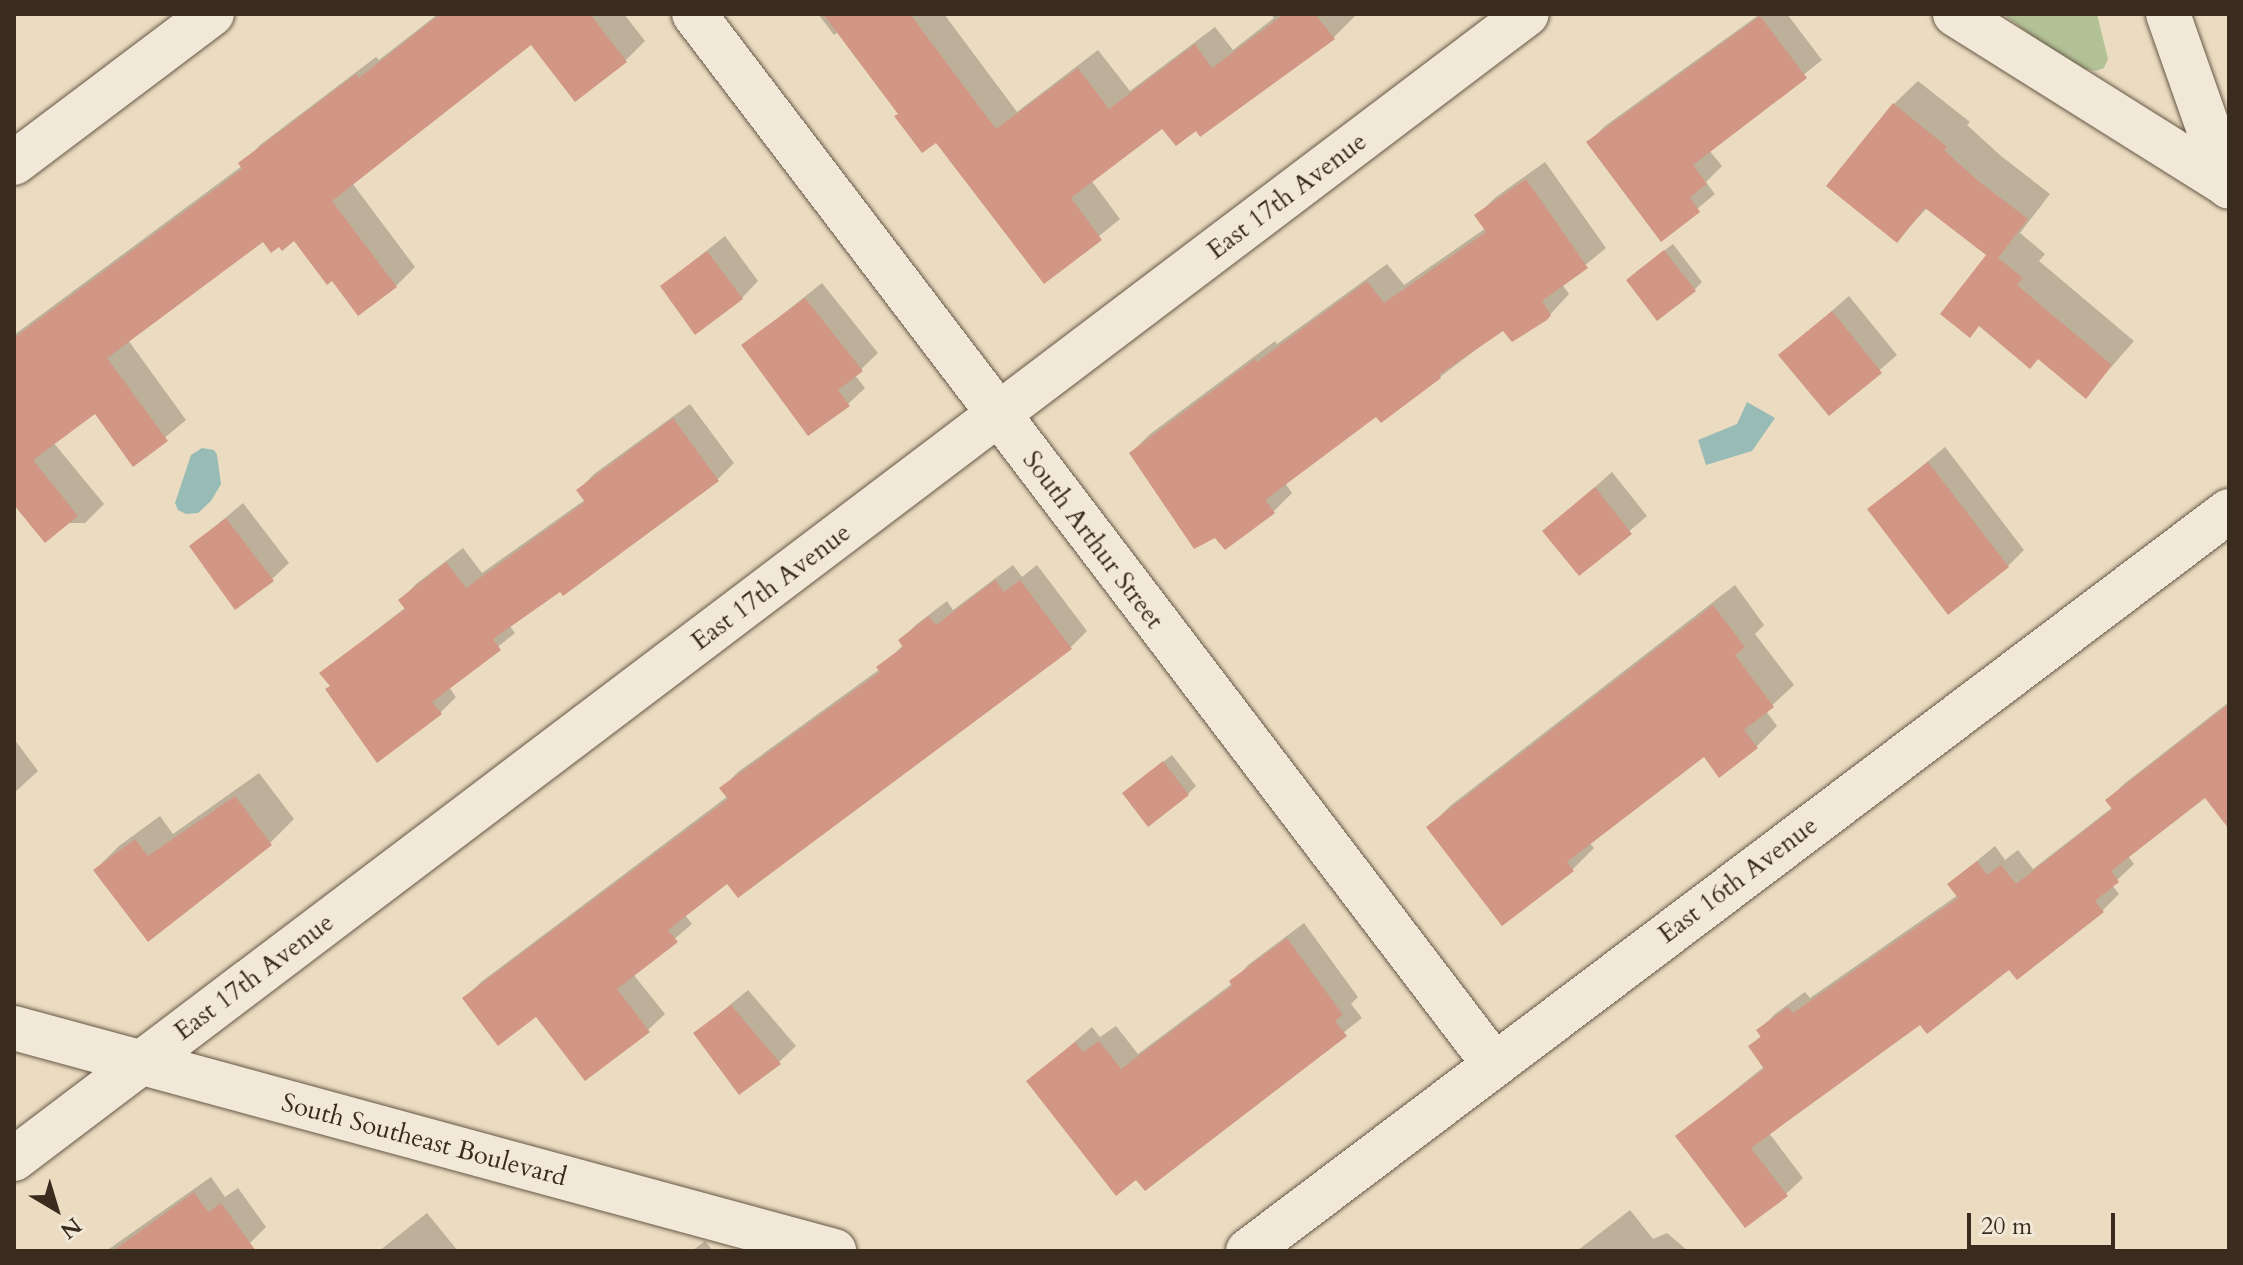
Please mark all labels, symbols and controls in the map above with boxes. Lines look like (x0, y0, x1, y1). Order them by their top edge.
street label: East 17th Avenue (1201, 126, 1373, 266)
street label: South Arthur Street (1016, 445, 1170, 635)
street label: East 17th Avenue (685, 517, 857, 657)
street label: East 16th Avenue (1652, 810, 1824, 950)
street label: East 17th Avenue (168, 907, 340, 1047)
street label: South Southeast Boulevard (278, 1087, 570, 1193)
north arrow (16, 1169, 96, 1249)
scale bar (1971, 1197, 2119, 1247)
text: N (54, 1210, 88, 1246)
text: 20 m (1981, 1210, 2032, 1243)

